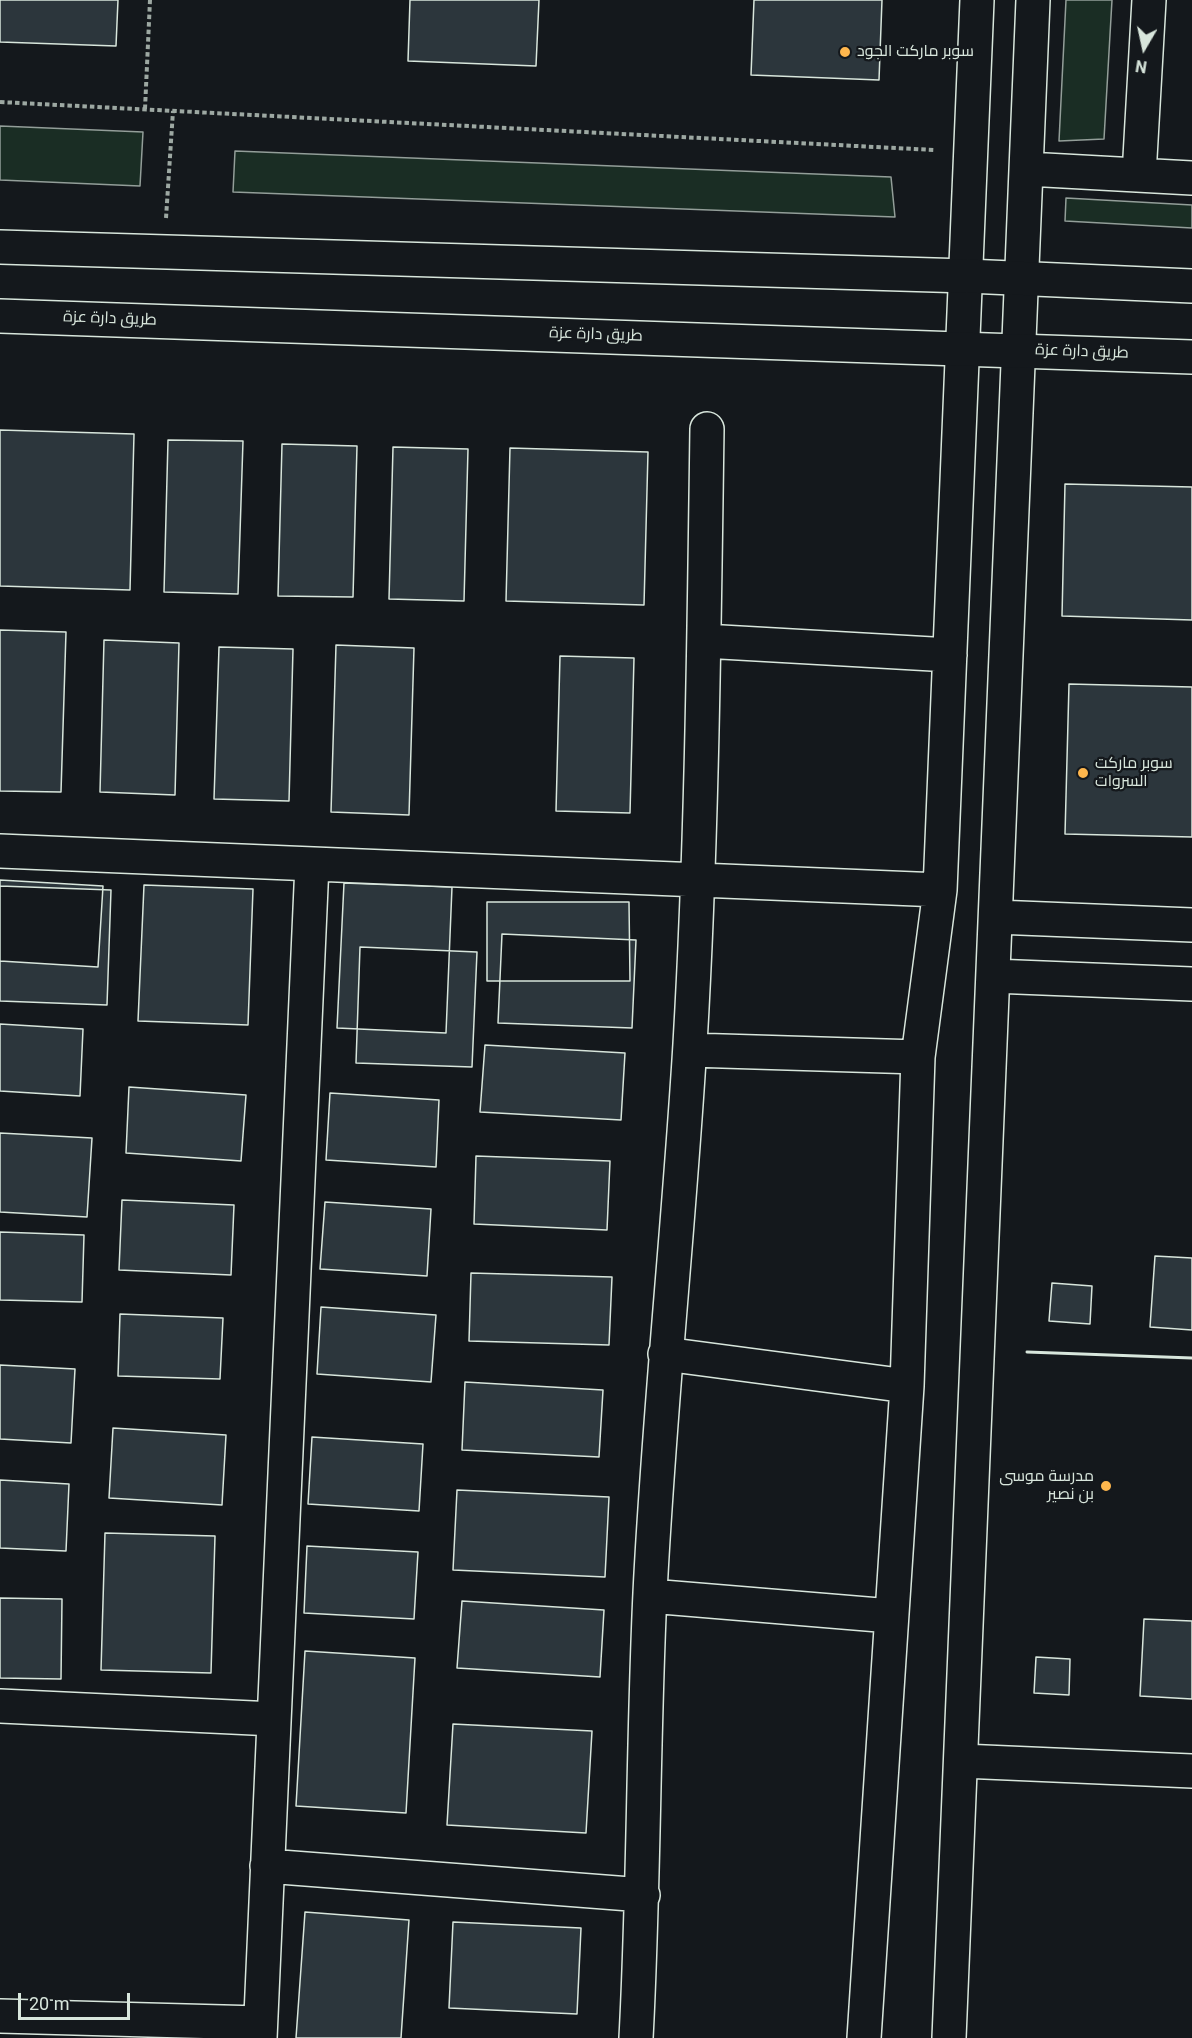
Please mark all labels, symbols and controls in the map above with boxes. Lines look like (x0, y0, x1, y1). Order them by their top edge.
north arrow (1114, 18, 1174, 78)
place label: سوبر ماركت الجود (857, 42, 974, 62)
marker: سوبر ماركت الجود (838, 45, 852, 59)
text: N (1134, 56, 1148, 77)
street label: طريق دارة عزة (63, 308, 157, 330)
street label: طريق دارة عزة (549, 324, 643, 346)
street label: طريق دارة عزة (1035, 341, 1129, 363)
place label: سوبر ماركت السروات (1095, 754, 1173, 792)
marker: سوبر ماركت السروات (1076, 766, 1090, 780)
place label: مدرسة موسى بن نصير (999, 1467, 1094, 1505)
marker: مدرسة موسى بن نصير (1099, 1479, 1113, 1493)
scale bar (21, 1981, 134, 2019)
text: 20 m (29, 1993, 69, 2014)

